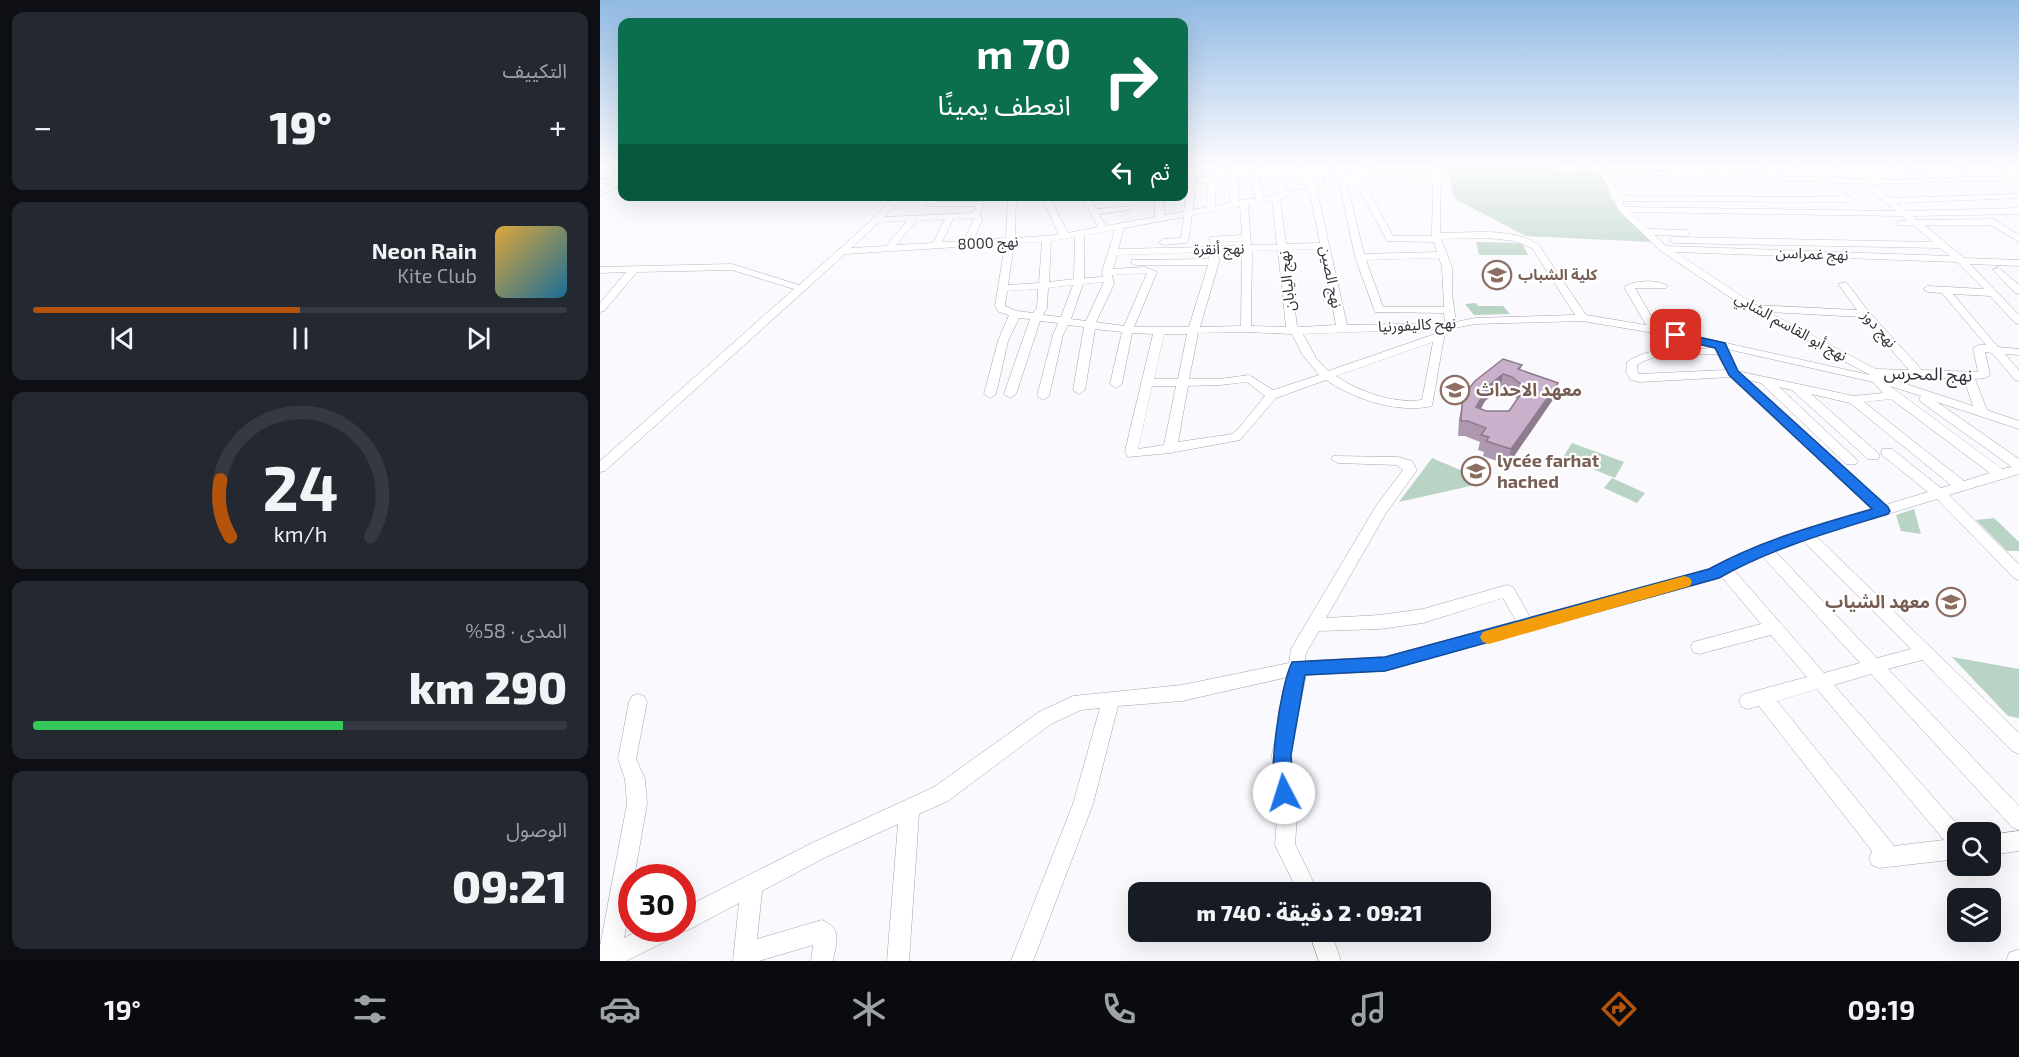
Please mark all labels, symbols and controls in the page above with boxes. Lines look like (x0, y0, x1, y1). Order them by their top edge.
text: 70 m (976, 27, 1071, 77)
icon: right (1092, 42, 1170, 120)
text: التكييف (503, 58, 567, 82)
text: انعطف يمينًا (938, 88, 1071, 120)
text: 19° (269, 99, 332, 153)
text: − (33, 106, 52, 146)
text: + (549, 106, 567, 146)
icon: left (1106, 156, 1139, 189)
text: ثم (1151, 158, 1170, 184)
street label: نهج 8000 (957, 231, 1019, 257)
text: Neon Rain (372, 237, 477, 263)
street label: نهج أنقرة (1193, 239, 1245, 261)
street label: نهج غمراسن (1775, 243, 1849, 267)
street label: نهج الصين (1313, 244, 1347, 310)
street label: نهج اليابان (1274, 249, 1302, 312)
school or university icon: كلية الشباب (1481, 259, 1513, 291)
text: Kite Club (397, 263, 477, 287)
place label: كلية الشباب (1518, 265, 1598, 283)
street label: نهج أبو القاسم الشابي (1730, 288, 1851, 368)
street label: نهج دوز (1855, 305, 1901, 354)
pin (1650, 309, 1701, 360)
street label: نهح كاليفورنيا (1377, 313, 1457, 339)
icon: arrive (1659, 318, 1692, 351)
icon: previous (106, 322, 139, 355)
icon: pause (284, 322, 317, 355)
icon: next (462, 322, 495, 355)
street label: نهج المحرس (1883, 360, 1973, 389)
school or university icon: معهد الاحداث (1439, 374, 1471, 406)
place label: معهد الاحداث (1476, 378, 1582, 400)
place label: lycée farhat hached (1497, 449, 1600, 492)
text: 24 (262, 450, 338, 525)
school or university icon: lycée farhat hached (1460, 455, 1492, 487)
text: km/h (273, 522, 327, 547)
school or university icon: معهد الشياب (1935, 586, 1967, 618)
place label: معهد الشياب (1825, 590, 1930, 612)
text: المدى · 58% (465, 618, 567, 642)
text: 290 km (409, 659, 567, 713)
position arrow (1252, 761, 1316, 825)
text: الوصول (506, 817, 567, 841)
map controls (1947, 822, 2001, 942)
button: search (1947, 822, 2001, 876)
text: 09:21 (452, 858, 567, 912)
speed limit sign: 30 (618, 864, 696, 942)
button: layers (1947, 888, 2001, 942)
text: 09:21 · 2 دقيقة · 740 m (1197, 899, 1422, 925)
icon: filters (349, 988, 391, 1030)
icon: car (599, 988, 641, 1030)
icon: climate (848, 988, 890, 1030)
icon: phone (1098, 988, 1140, 1030)
icon: music (1348, 988, 1390, 1030)
icon: directions (1598, 988, 1640, 1030)
text: 19° (104, 993, 141, 1025)
text: 09:19 (1848, 993, 1915, 1025)

